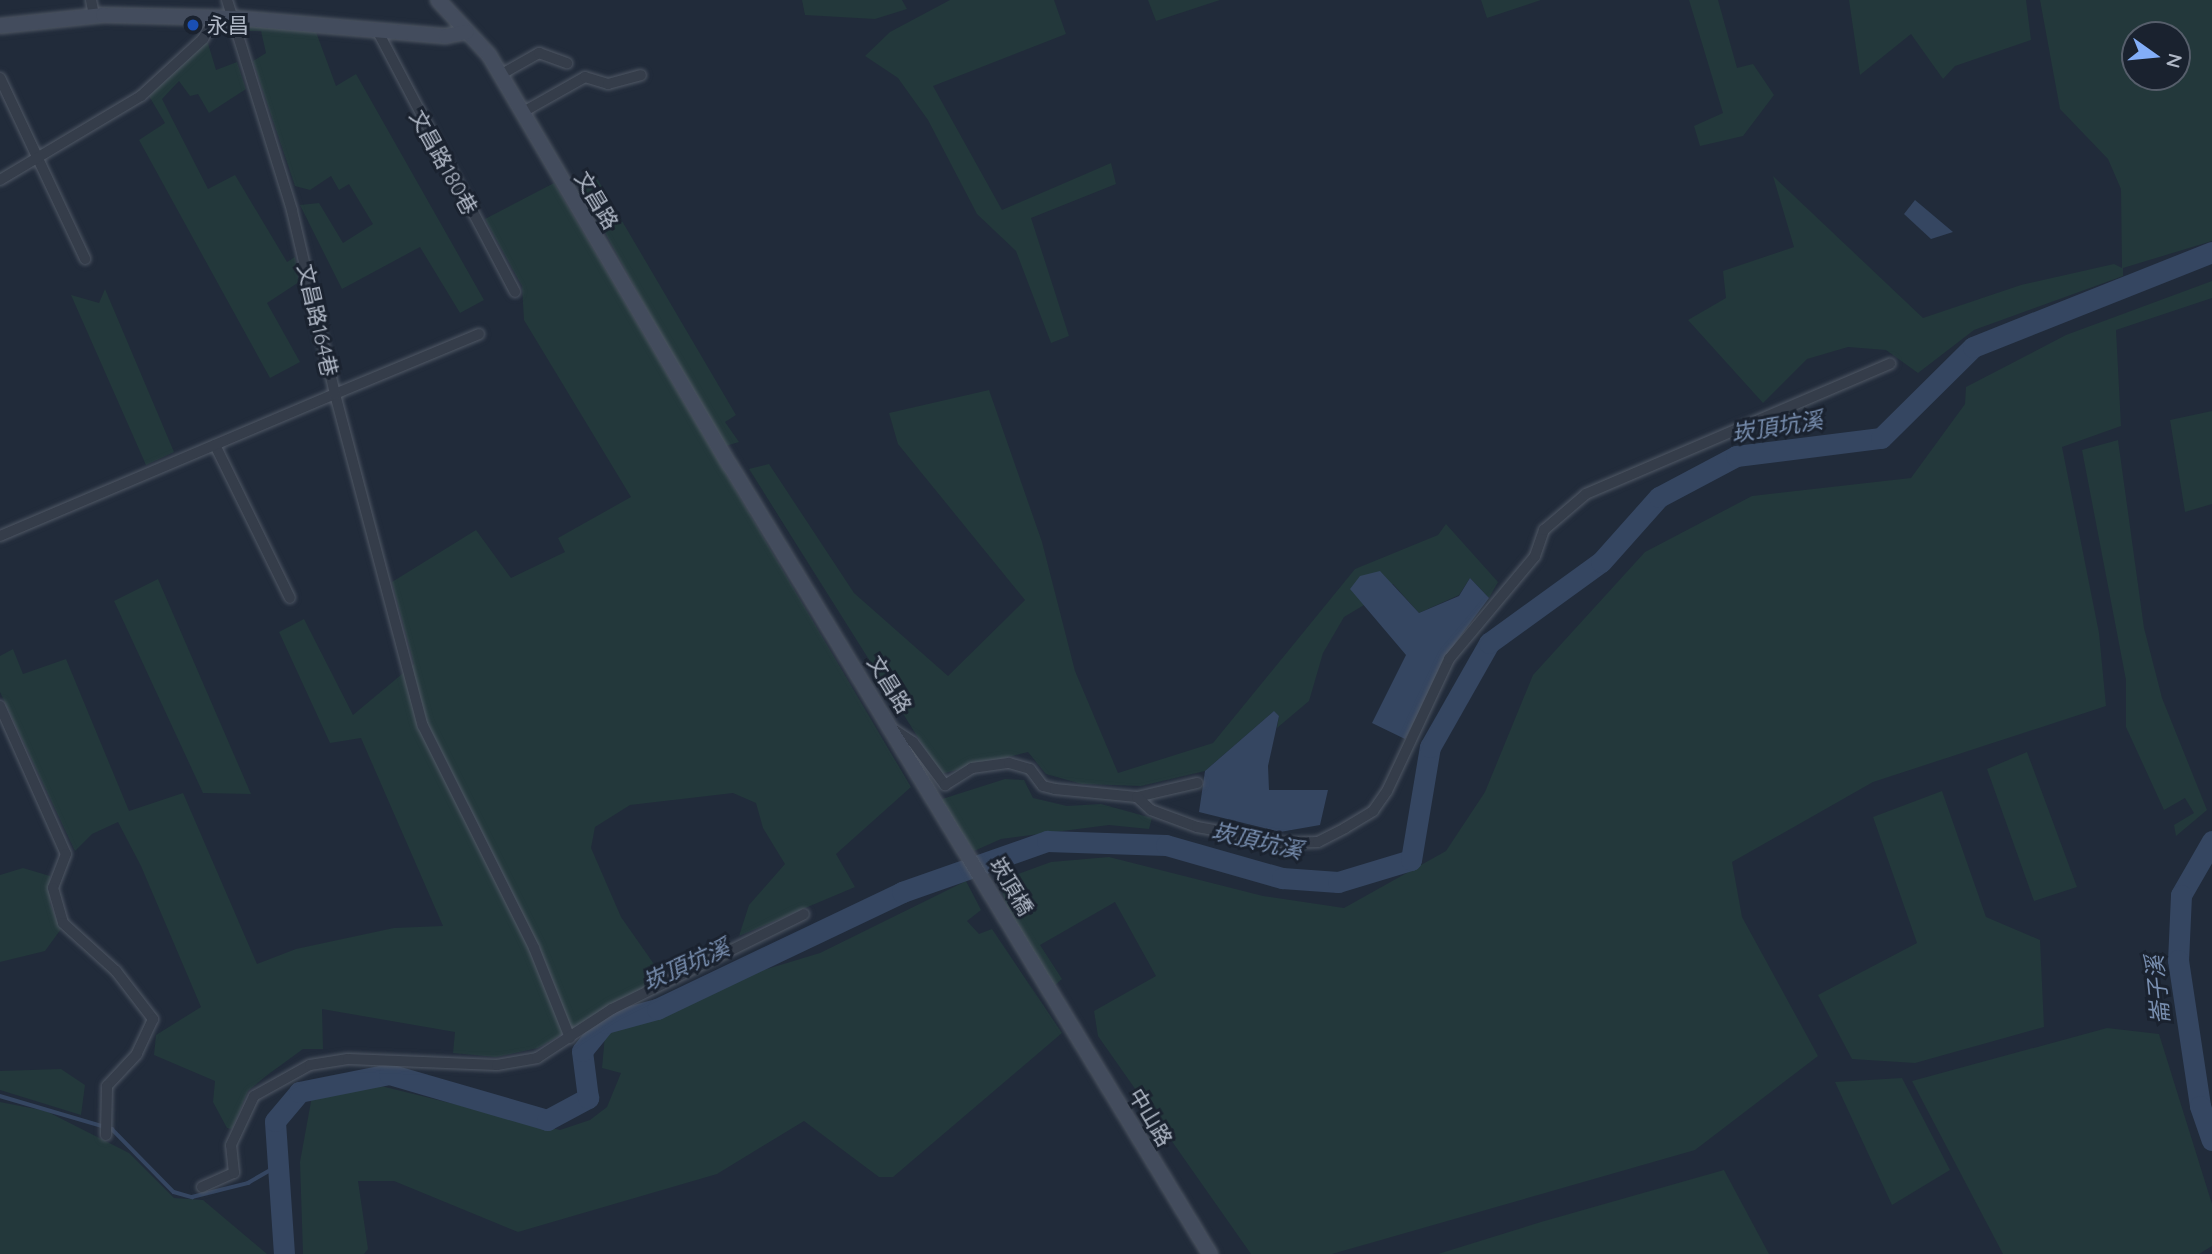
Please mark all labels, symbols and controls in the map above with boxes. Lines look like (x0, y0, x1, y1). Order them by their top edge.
place label: 永昌 (207, 12, 249, 38)
marker: 永昌 (185, 17, 201, 33)
north arrow (2121, 21, 2191, 91)
text: N (2161, 51, 2188, 71)
street label: 文昌路180巷 (405, 105, 483, 219)
street label: 文昌路 (570, 167, 624, 233)
street label: 文昌路164巷 (293, 261, 343, 379)
water label: 崁頂坑溪 (1729, 406, 1825, 448)
street label: 文昌路 (863, 651, 917, 717)
water label: 崁頂坑溪 (1209, 817, 1305, 865)
street label: 崁頂橋 (985, 853, 1039, 919)
water label: 崁頂坑溪 (638, 934, 734, 996)
water label: 崙子溪 (2141, 954, 2175, 1026)
street label: 中山路 (1124, 1084, 1178, 1150)

